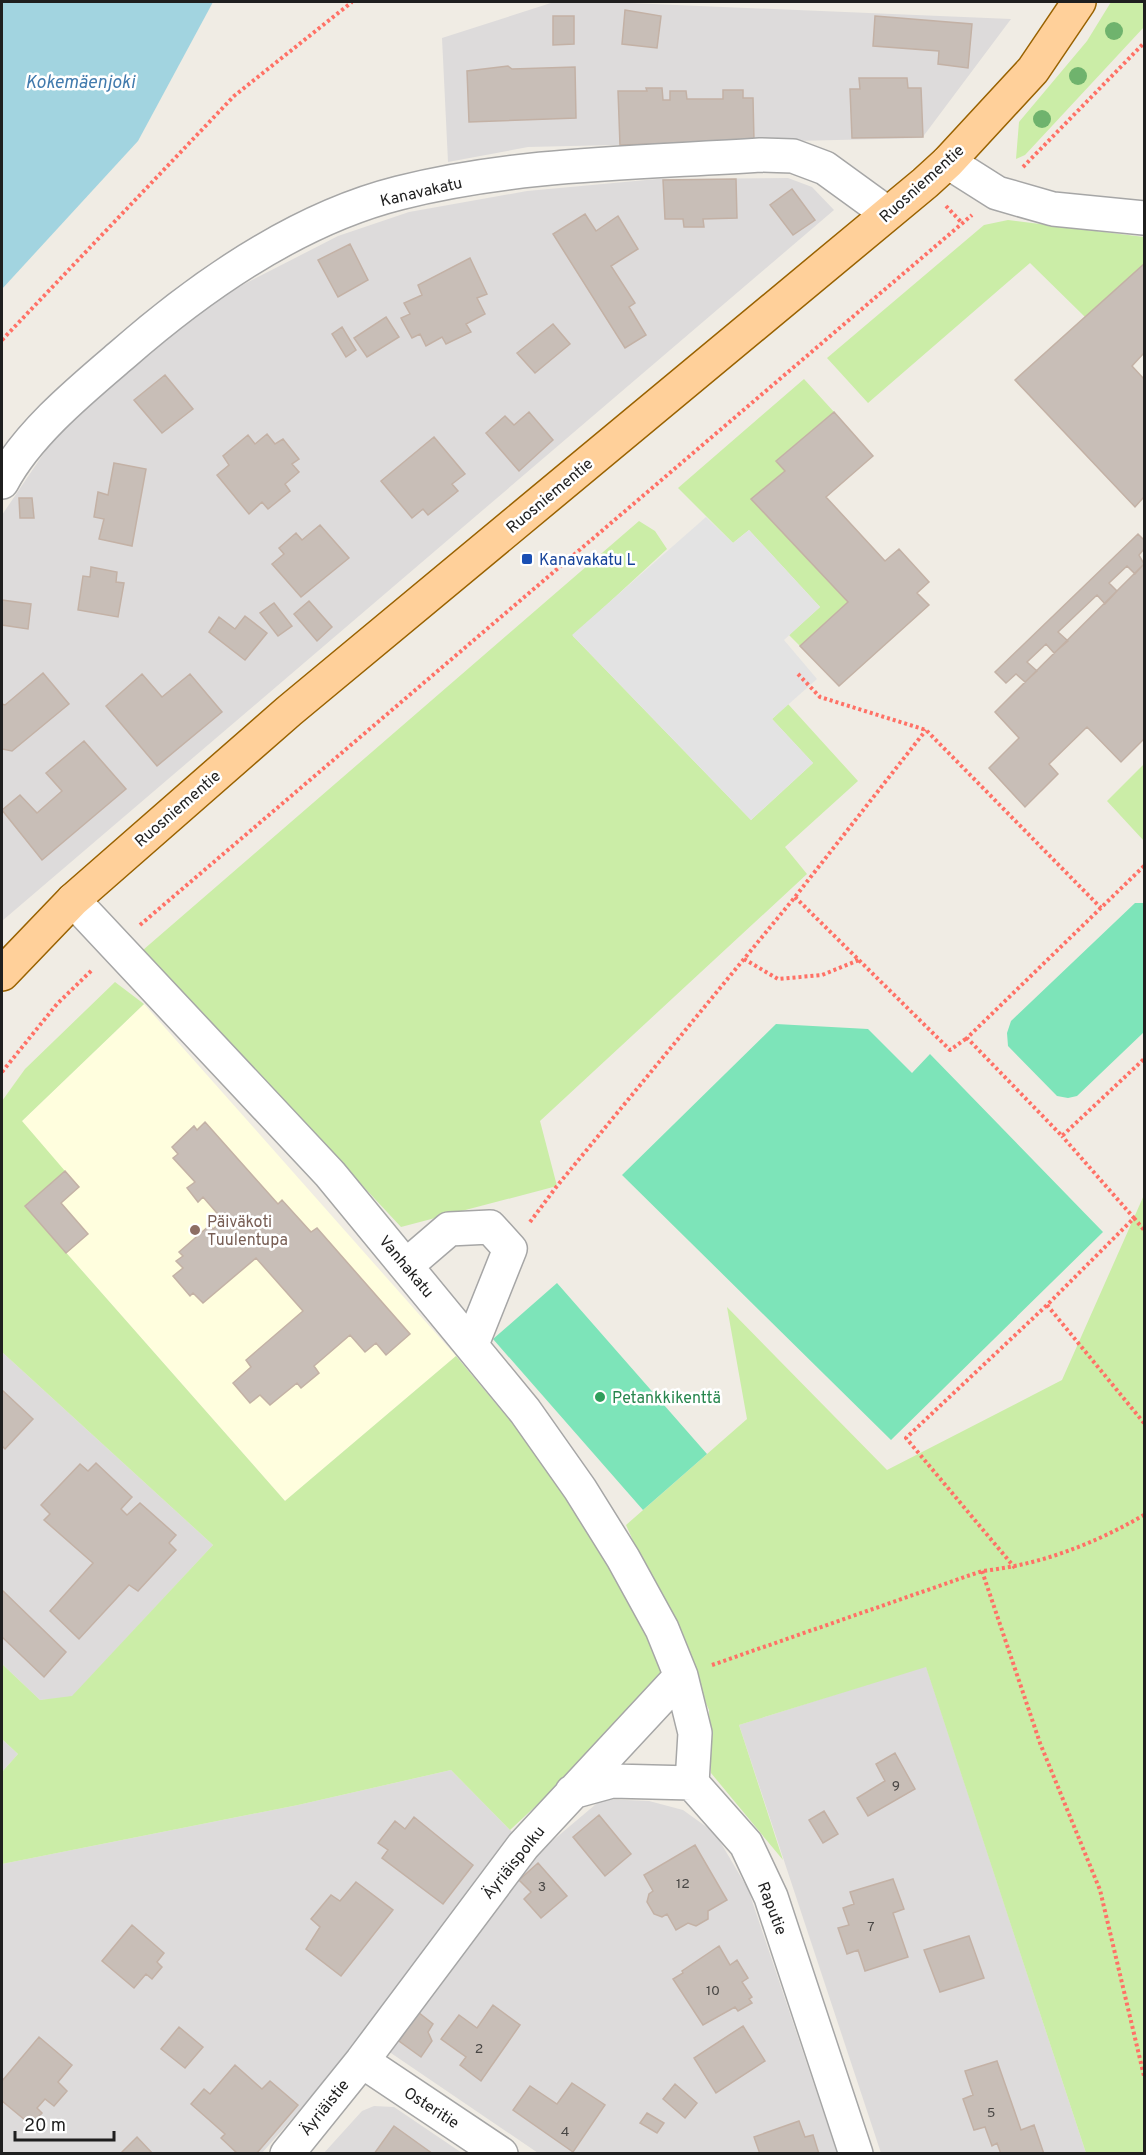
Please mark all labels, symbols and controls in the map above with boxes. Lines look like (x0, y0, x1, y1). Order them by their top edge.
water label: Kokemäenjoki (25, 72, 136, 95)
street label: Ruosniementie (876, 141, 969, 228)
street label: Kanavakatu (378, 174, 464, 212)
street label: Ruosniementie (503, 454, 598, 539)
place label: Kanavakatu L (539, 551, 635, 571)
marker: Kanavakatu L (520, 552, 534, 566)
street label: Ruosniementie (131, 767, 225, 852)
place label: Päiväkoti Tuulentupa (207, 1213, 288, 1251)
marker: Päiväkoti Tuulentupa (188, 1223, 202, 1237)
street label: Vanhakatu (374, 1232, 437, 1303)
place label: Petankkikenttä (612, 1389, 721, 1409)
marker: Petankkikenttä (593, 1390, 607, 1404)
house number: 9 (892, 1778, 900, 1795)
street label: Äyriäispolku (478, 1822, 550, 1904)
house number: 12 (676, 1876, 690, 1893)
house number: 3 (538, 1879, 546, 1896)
street label: Raputie (752, 1879, 790, 1938)
house number: 7 (867, 1919, 875, 1936)
house number: 10 (706, 1983, 720, 2000)
house number: 2 (475, 2041, 483, 2058)
street label: Äyriäistie (296, 2075, 354, 2141)
street label: Osteritie (400, 2083, 462, 2134)
scale bar (15, 2104, 114, 2142)
house number: 5 (987, 2105, 995, 2122)
text: 20 m (24, 2115, 66, 2138)
house number: 4 (561, 2124, 569, 2141)

